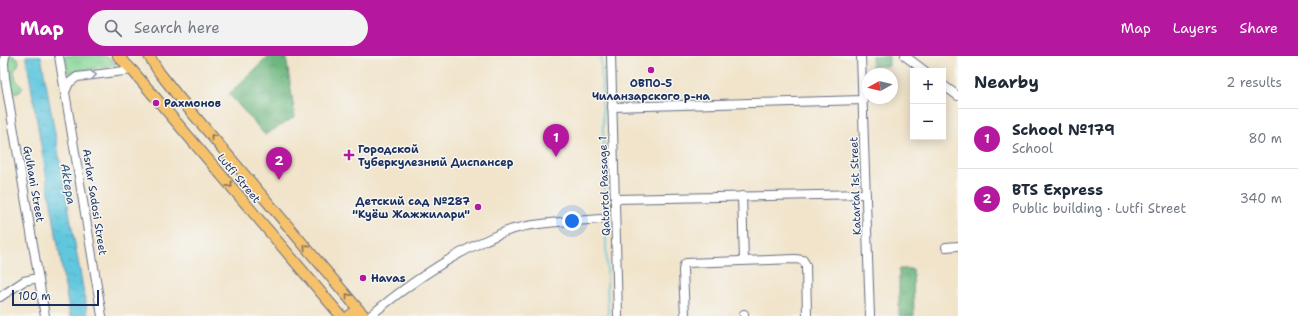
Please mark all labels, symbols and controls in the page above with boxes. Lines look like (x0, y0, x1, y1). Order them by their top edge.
search box (88, 10, 368, 46)
text: Map (20, 16, 64, 41)
icon: search (102, 17, 124, 39)
text: Search here (134, 18, 220, 38)
text: Map (1121, 19, 1151, 37)
text: Layers (1173, 19, 1217, 37)
text: Share (1239, 19, 1278, 37)
marker: ОВПО-5 Чиланзарского р-на (646, 65, 656, 75)
north arrow (862, 68, 898, 104)
map controls (910, 68, 946, 140)
button: + (910, 68, 946, 104)
one-way arrow (91, 70, 97, 79)
text: Nearby (974, 71, 1039, 93)
text: 2 results (1226, 74, 1282, 91)
place label: ОВПО-5 Чиланзарского р-на (592, 76, 711, 104)
place label: Рахмонов (164, 96, 221, 111)
marker: Рахмонов (151, 98, 161, 108)
button: − (910, 104, 946, 140)
text: School №179 (1012, 120, 1115, 140)
pin: 1 (543, 124, 569, 157)
text: 1 (984, 130, 990, 147)
text: 80 m (1248, 130, 1282, 147)
one-way arrow (210, 134, 217, 141)
street label: Qatortol Passage 1 (595, 136, 614, 236)
street label: Katartal 1st Street (846, 136, 865, 235)
text: School (1012, 140, 1053, 157)
place label: Городской Туберкулезный Диспансер (358, 142, 514, 170)
street label: Gulhani Street (19, 145, 48, 224)
pin: 2 (266, 147, 292, 180)
street label: Asrlar Sadosi Street (79, 148, 110, 256)
marker: Городской Туберкулезный Диспансер (343, 149, 355, 161)
street label: Lutfi Street (214, 151, 264, 206)
water label: Aktepa (57, 162, 79, 206)
one-way arrow (225, 180, 232, 187)
text: BTS Express (1012, 180, 1103, 200)
text: 2 (982, 190, 992, 207)
text: 340 m (1240, 190, 1282, 207)
place label: Детский сад №287 "Куёш Жажжилари" (352, 194, 470, 222)
text: Public building · Lutfi Street (1012, 200, 1186, 217)
marker: Детский сад №287 "Куёш Жажжилари" (473, 202, 483, 212)
your location (562, 211, 582, 231)
one-way arrow (303, 244, 310, 251)
place label: Havas (371, 271, 406, 286)
marker: Havas (358, 273, 368, 283)
scale bar (12, 288, 99, 307)
text: 100 m (18, 289, 51, 304)
one-way arrow (345, 294, 352, 301)

